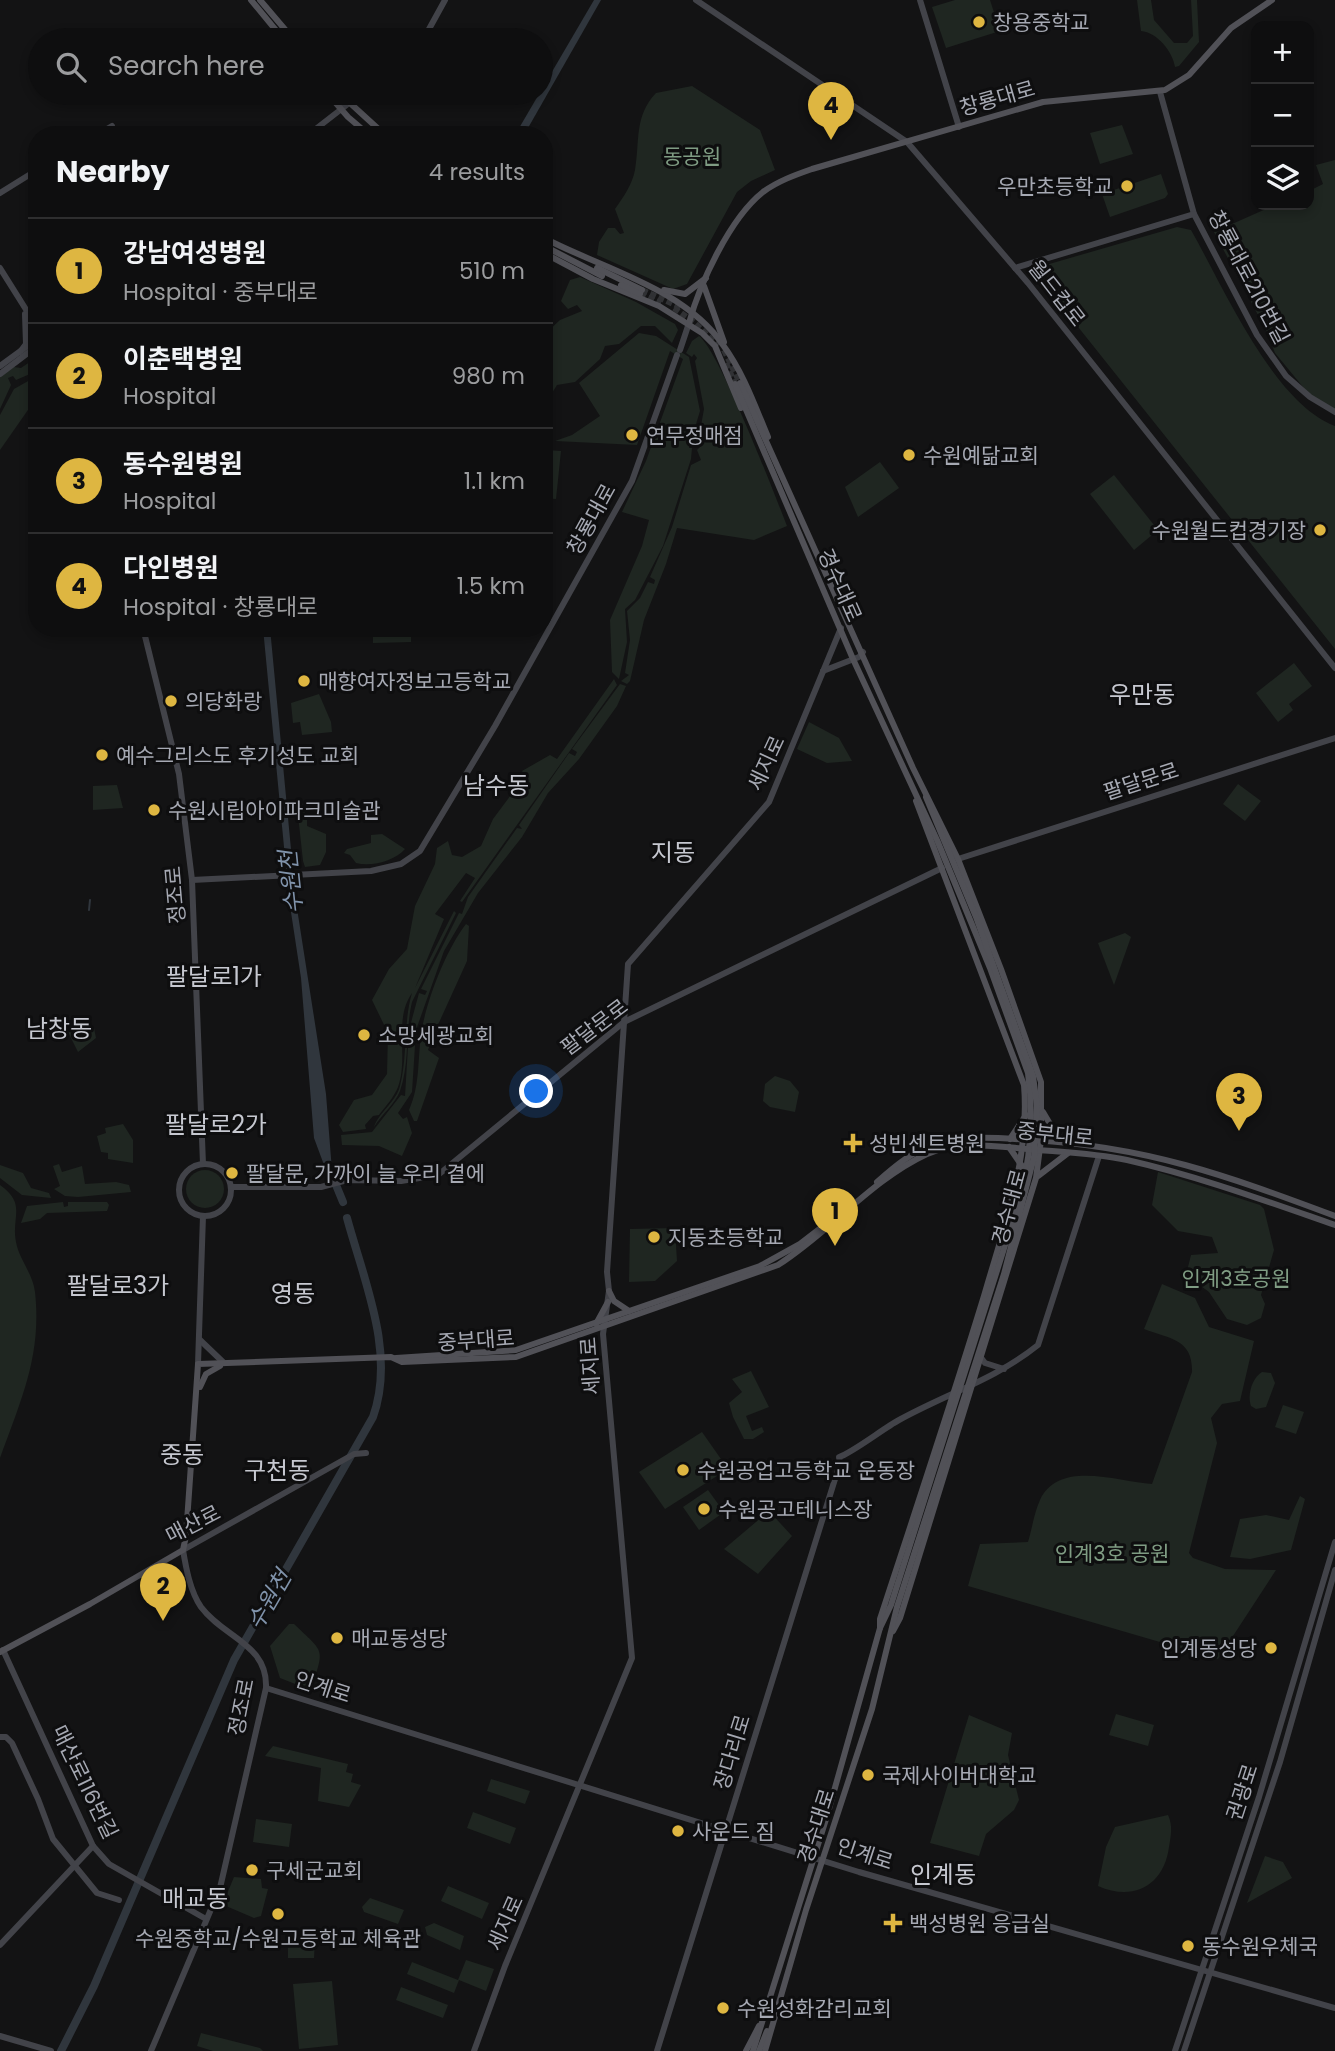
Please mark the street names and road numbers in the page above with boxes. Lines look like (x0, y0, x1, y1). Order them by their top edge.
street label: 창룡대로 (956, 73, 1038, 123)
street label: 창룡대로210번길 (1201, 205, 1297, 349)
street label: 월드컵로 (1022, 254, 1092, 332)
street label: 창룡대로 (560, 478, 622, 560)
street label: 경수대로 (811, 544, 869, 626)
street label: 세지로 (741, 731, 791, 795)
street label: 팔달문로 (1100, 755, 1182, 807)
street label: 정조로 (158, 865, 192, 925)
street label: 팔달문로 (554, 992, 634, 1062)
street label: 중부대로 (1015, 1116, 1095, 1152)
street label: 경수대로 (985, 1166, 1033, 1248)
street label: 중부대로 (436, 1323, 516, 1357)
street label: 세지로 (574, 1336, 606, 1396)
street label: 매산로 (161, 1498, 225, 1550)
street label: 인계로 (291, 1664, 355, 1710)
street label: 정조로 (221, 1676, 261, 1738)
street label: 장다리로 (707, 1711, 757, 1793)
street label: 매산로116번길 (45, 1720, 125, 1844)
street label: 권광로 (1219, 1760, 1265, 1824)
street label: 경수대로 (790, 1785, 842, 1867)
street label: 인계로 (833, 1831, 897, 1877)
street label: 세지로 (480, 1891, 530, 1955)

